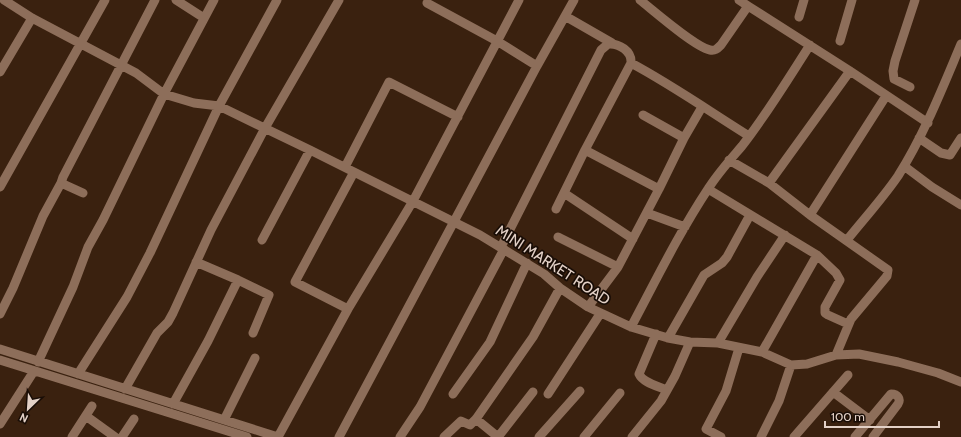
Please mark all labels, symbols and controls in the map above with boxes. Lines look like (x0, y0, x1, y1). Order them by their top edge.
street label: MINI MARKET ROAD (492, 221, 614, 309)
north arrow (8, 389, 48, 429)
scale bar (825, 403, 939, 429)
text: 100 m (831, 409, 865, 424)
text: N (17, 410, 30, 426)

